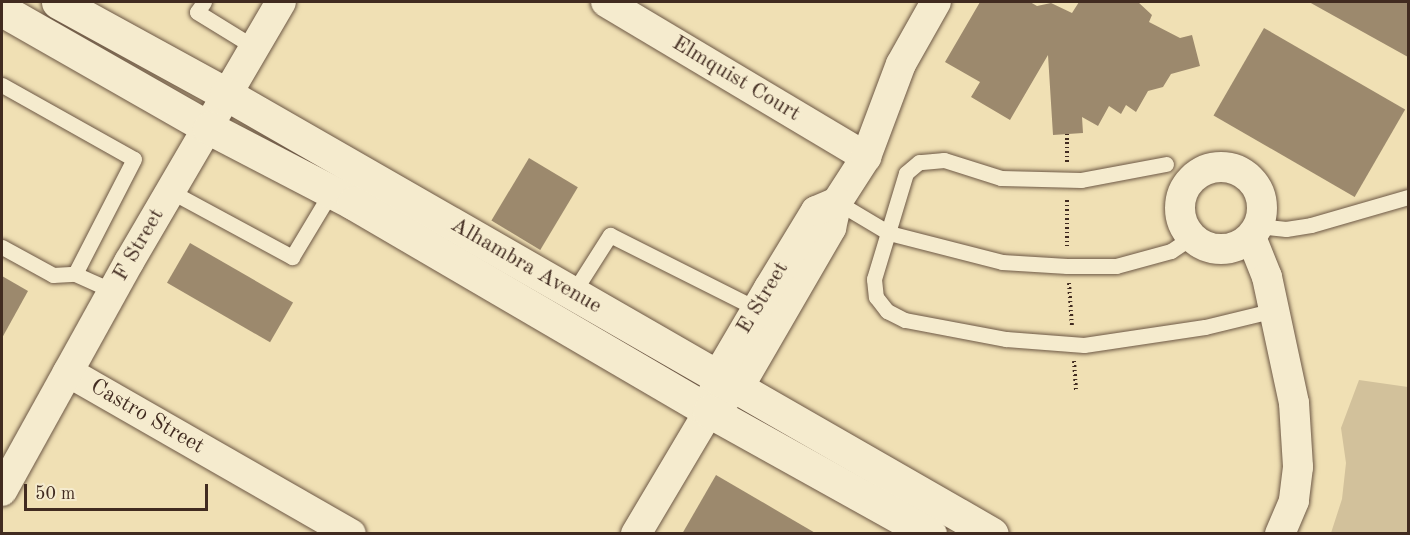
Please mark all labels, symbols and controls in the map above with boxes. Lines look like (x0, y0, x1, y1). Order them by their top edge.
street label: Elmquist Court (667, 30, 805, 128)
street label: F Street (108, 204, 170, 286)
street label: Alhambra Avenue (446, 212, 606, 320)
street label: E Street (731, 257, 795, 339)
street label: Castro Street (85, 374, 209, 460)
scale bar (27, 472, 212, 510)
text: 50 m (35, 485, 75, 503)

